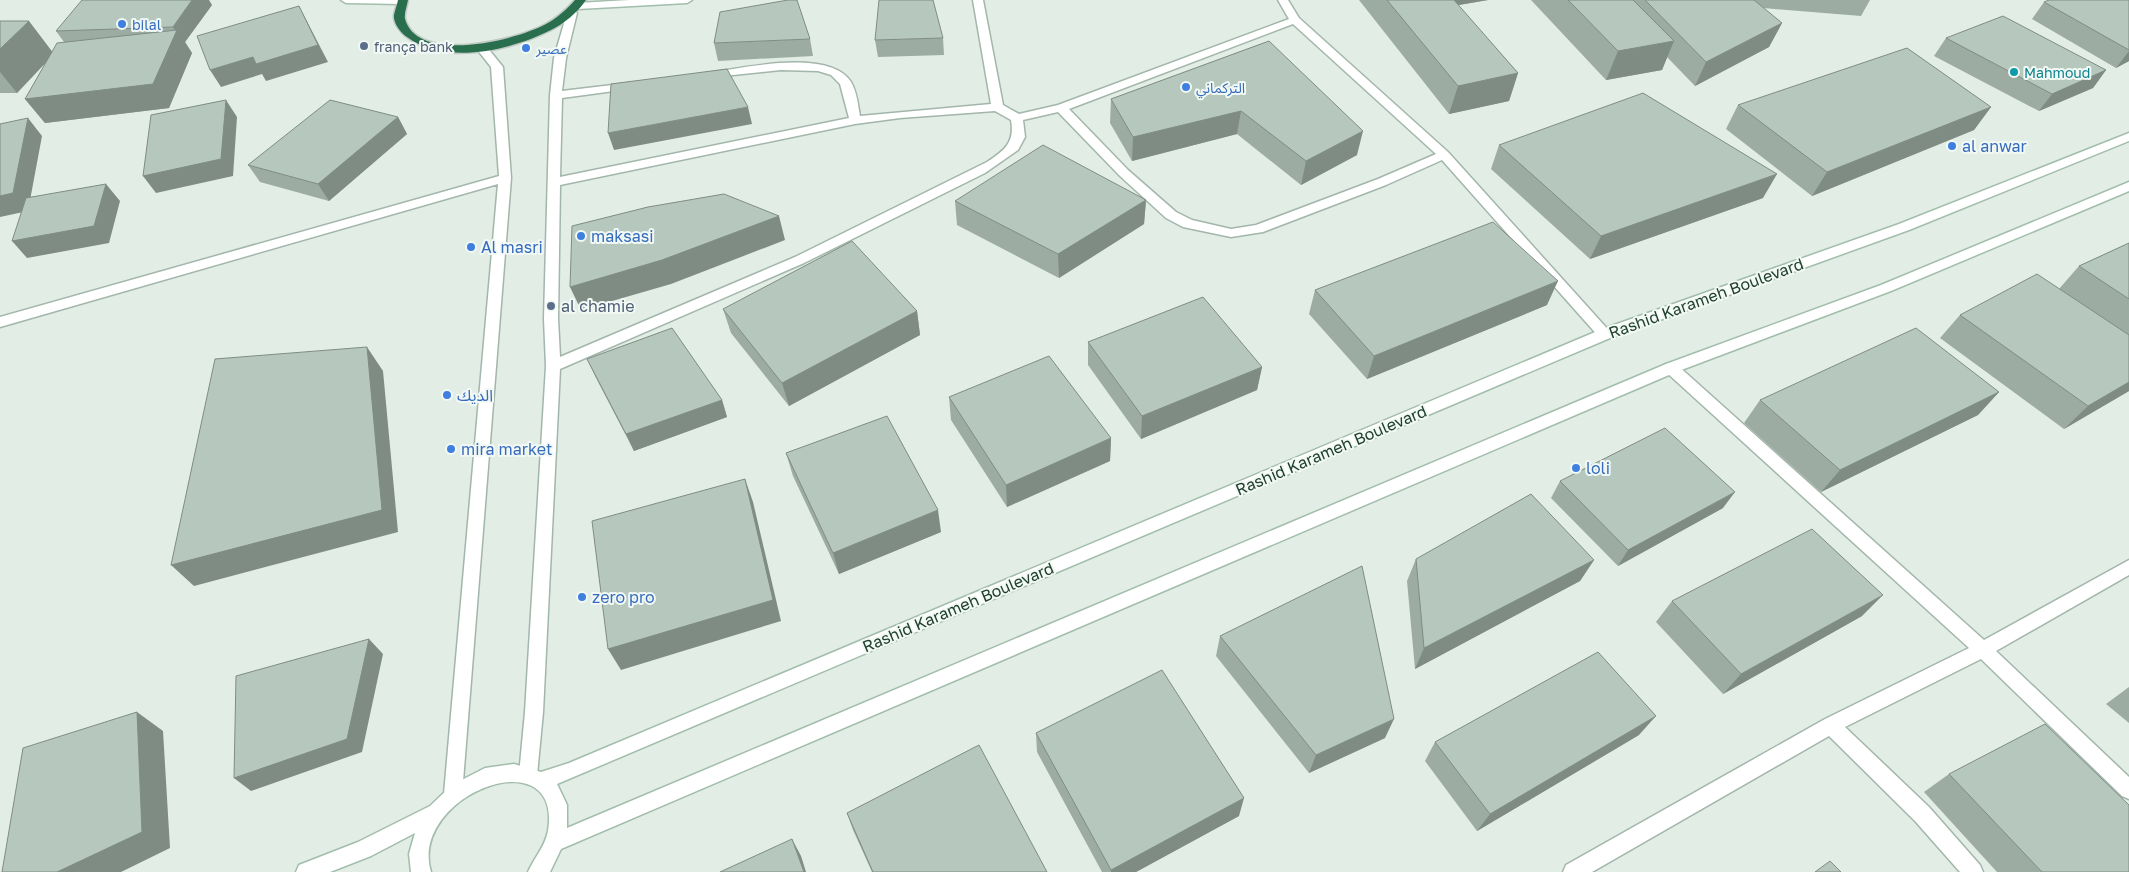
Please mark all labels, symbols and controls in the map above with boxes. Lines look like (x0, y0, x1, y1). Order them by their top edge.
place label: bilal (132, 16, 161, 33)
marker: bilal (116, 18, 128, 30)
place label: frança bank (374, 38, 453, 55)
marker: frança bank (358, 40, 370, 52)
place label: عصير (535, 40, 567, 58)
marker: عصير (520, 42, 532, 54)
place label: Mahmoud (2024, 64, 2090, 81)
marker: Mahmoud (2008, 66, 2020, 78)
place label: التركماني (1196, 79, 1245, 99)
marker: التركماني (1180, 81, 1192, 93)
place label: al anwar (1962, 136, 2027, 156)
marker: al anwar (1946, 140, 1958, 152)
place label: maksasi (591, 226, 654, 246)
marker: maksasi (575, 230, 587, 242)
place label: Al masri (481, 237, 543, 257)
marker: Al masri (465, 241, 477, 253)
street label: Rashid Karameh Boulevard (1606, 253, 1806, 343)
place label: al chamie (561, 296, 635, 316)
marker: al chamie (545, 300, 557, 312)
place label: الديك (457, 385, 493, 405)
marker: الديك (441, 389, 453, 401)
street label: Rashid Karameh Boulevard (1232, 401, 1430, 499)
place label: mira market (461, 439, 552, 459)
marker: mira market (445, 443, 457, 455)
place label: loli (1586, 458, 1610, 478)
marker: loli (1570, 462, 1582, 474)
street label: Rashid Karameh Boulevard (859, 558, 1057, 656)
place label: zero pro (592, 587, 655, 607)
marker: zero pro (576, 591, 588, 603)

